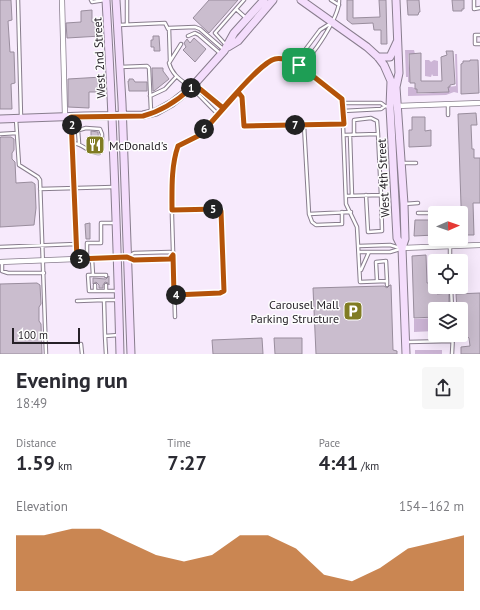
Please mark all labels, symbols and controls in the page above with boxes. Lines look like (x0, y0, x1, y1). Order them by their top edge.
street label: West 2nd Street (89, 17, 109, 99)
pin (282, 48, 316, 82)
icon: arrive (288, 54, 310, 76)
pin: 1 (181, 78, 201, 98)
text: 1 (188, 81, 194, 95)
pin: 2 (62, 115, 82, 135)
pin: 7 (285, 115, 305, 135)
text: 2 (69, 118, 75, 132)
text: 7 (292, 118, 298, 132)
pin: 6 (194, 119, 214, 139)
text: 6 (201, 122, 207, 136)
restaurant icon: McDonald's (84, 134, 106, 156)
place label: McDonald's (109, 138, 168, 153)
street label: West 4th Street (373, 138, 393, 218)
pin: 5 (203, 199, 223, 219)
text: 5 (210, 202, 216, 216)
north arrow (428, 206, 468, 246)
map controls (428, 206, 468, 342)
pin: 3 (70, 249, 90, 269)
text: 3 (77, 252, 83, 266)
button: locate (428, 254, 468, 294)
pin: 4 (166, 285, 186, 305)
text: 4 (173, 288, 179, 302)
place label: Carousel Mall Parking Structure (250, 297, 339, 326)
parking icon: Carousel Mall Parking Structure (342, 300, 364, 322)
button: layers (428, 302, 468, 342)
scale bar (12, 326, 80, 345)
text: 100 m (18, 328, 48, 342)
text: Evening run (16, 366, 128, 394)
button: share (422, 367, 464, 409)
text: 18:49 (16, 395, 47, 412)
text: Distance (16, 436, 56, 450)
text: Time (167, 436, 191, 450)
text: Pace (319, 436, 340, 450)
text: 1.59 (16, 450, 55, 476)
text: 7:27 (167, 450, 207, 476)
text: 4:41 (319, 450, 358, 476)
text: km (55, 459, 72, 473)
text: /km (358, 459, 379, 473)
text: Elevation (16, 498, 68, 515)
text: 154–162 m (399, 498, 464, 515)

